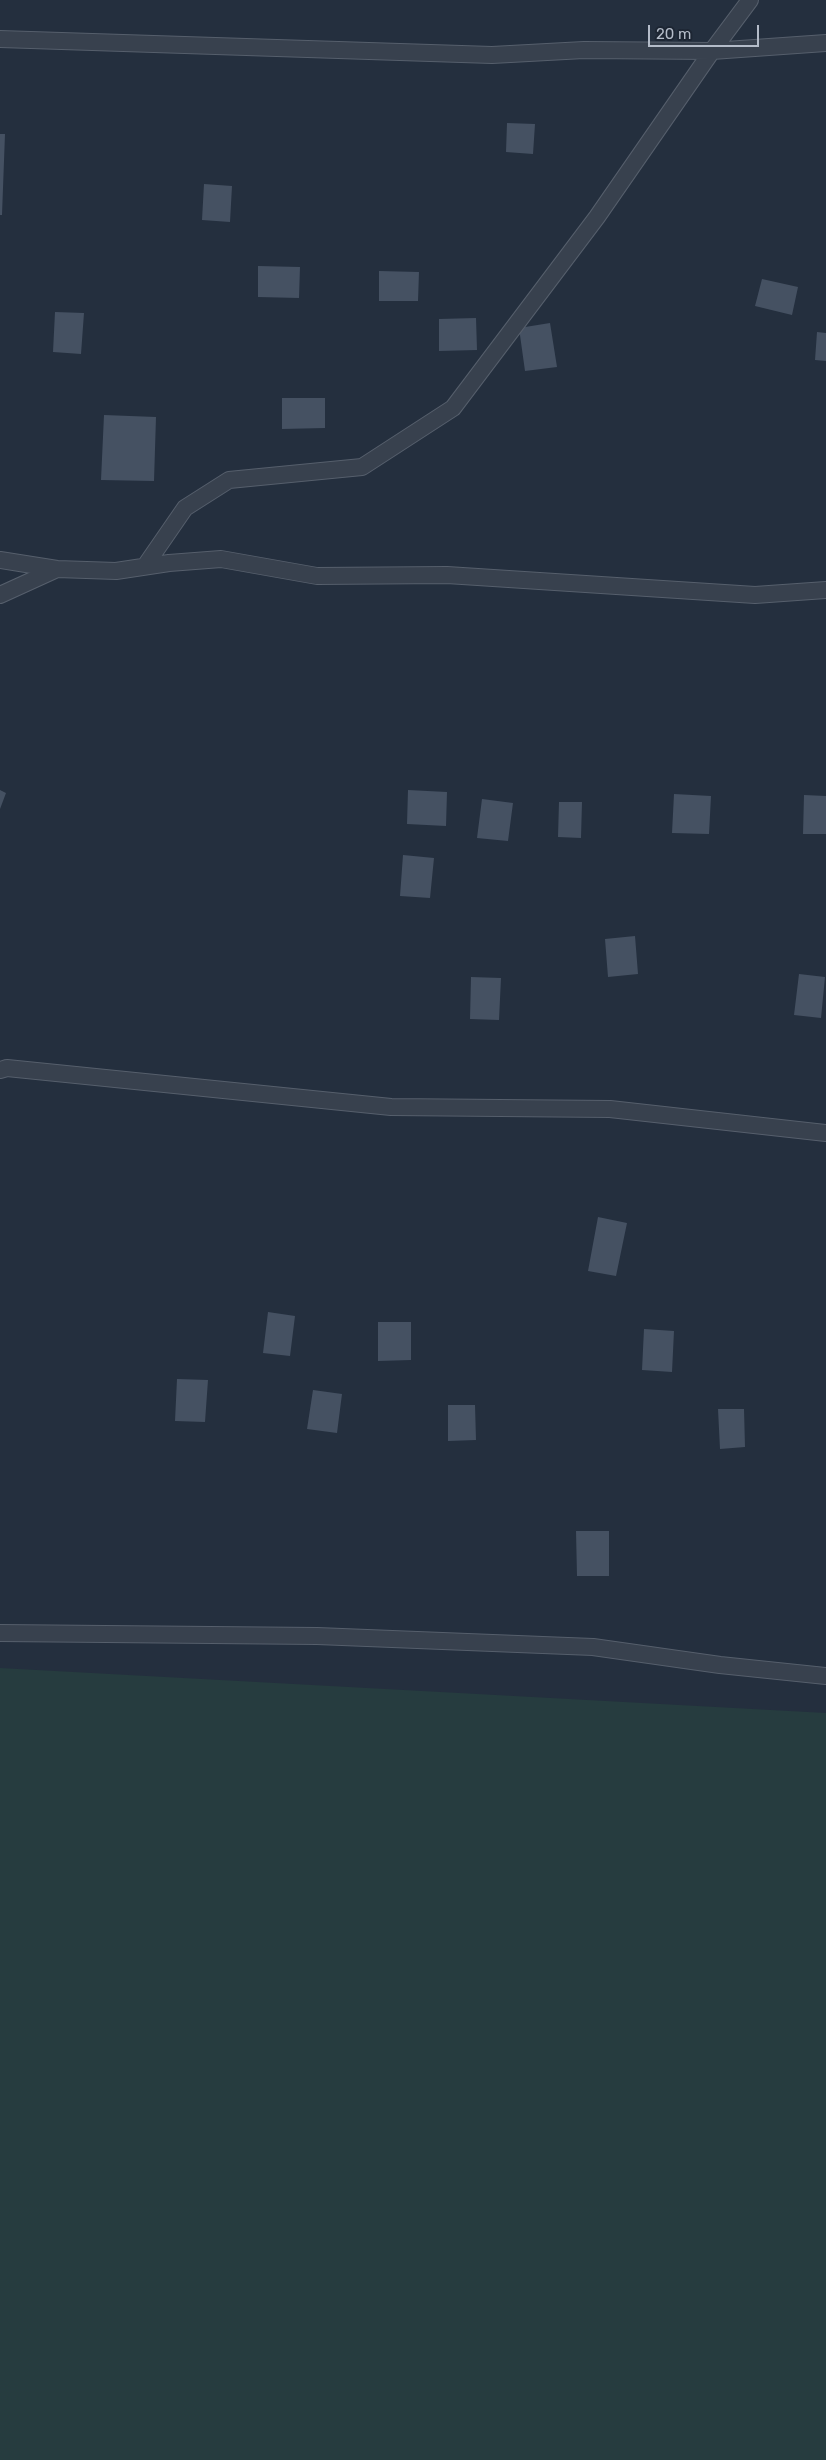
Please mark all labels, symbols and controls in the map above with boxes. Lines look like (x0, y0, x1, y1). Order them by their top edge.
scale bar (651, 15, 762, 47)
text: 20 m (656, 25, 691, 43)

